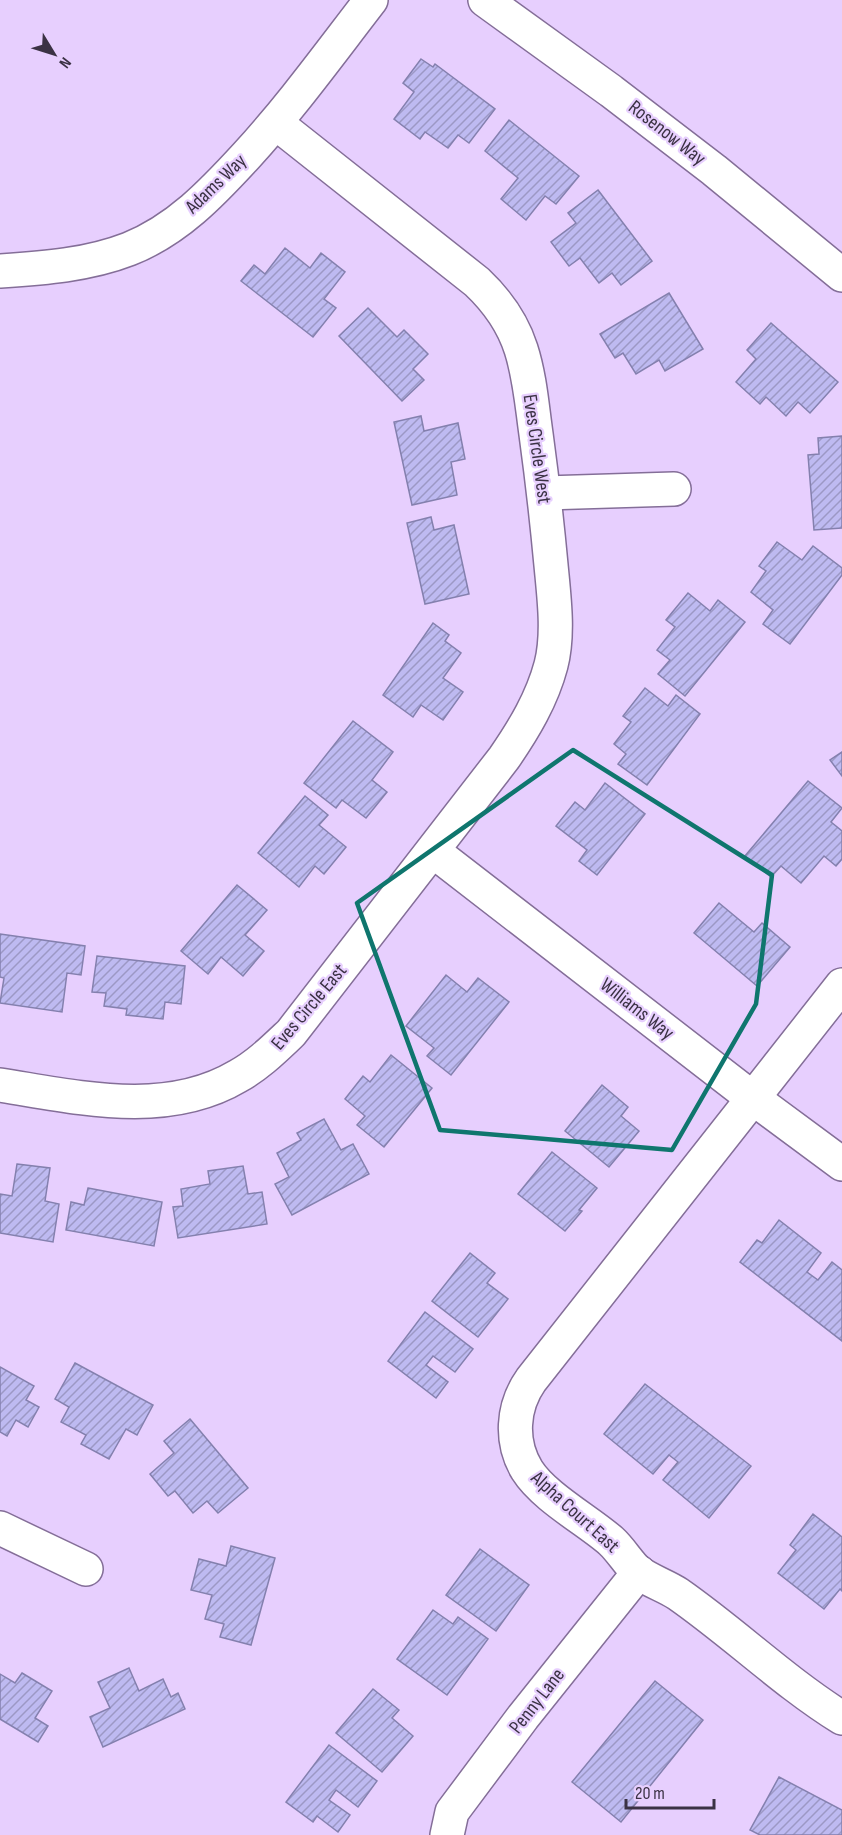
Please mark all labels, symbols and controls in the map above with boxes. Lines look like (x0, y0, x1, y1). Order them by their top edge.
north arrow (24, 24, 84, 84)
text: N (55, 53, 75, 72)
street label: Rosenow Way (624, 95, 711, 171)
street label: Adams Way (180, 149, 252, 219)
street label: Eves Circle West (517, 393, 557, 505)
street label: Eves Circle East (266, 959, 352, 1055)
street label: Williams Way (595, 973, 679, 1045)
street label: Alpha Court East (525, 1465, 624, 1558)
street label: Penny Lane (504, 1664, 570, 1738)
scale bar (626, 1772, 714, 1810)
text: 20 m (635, 1783, 665, 1804)

